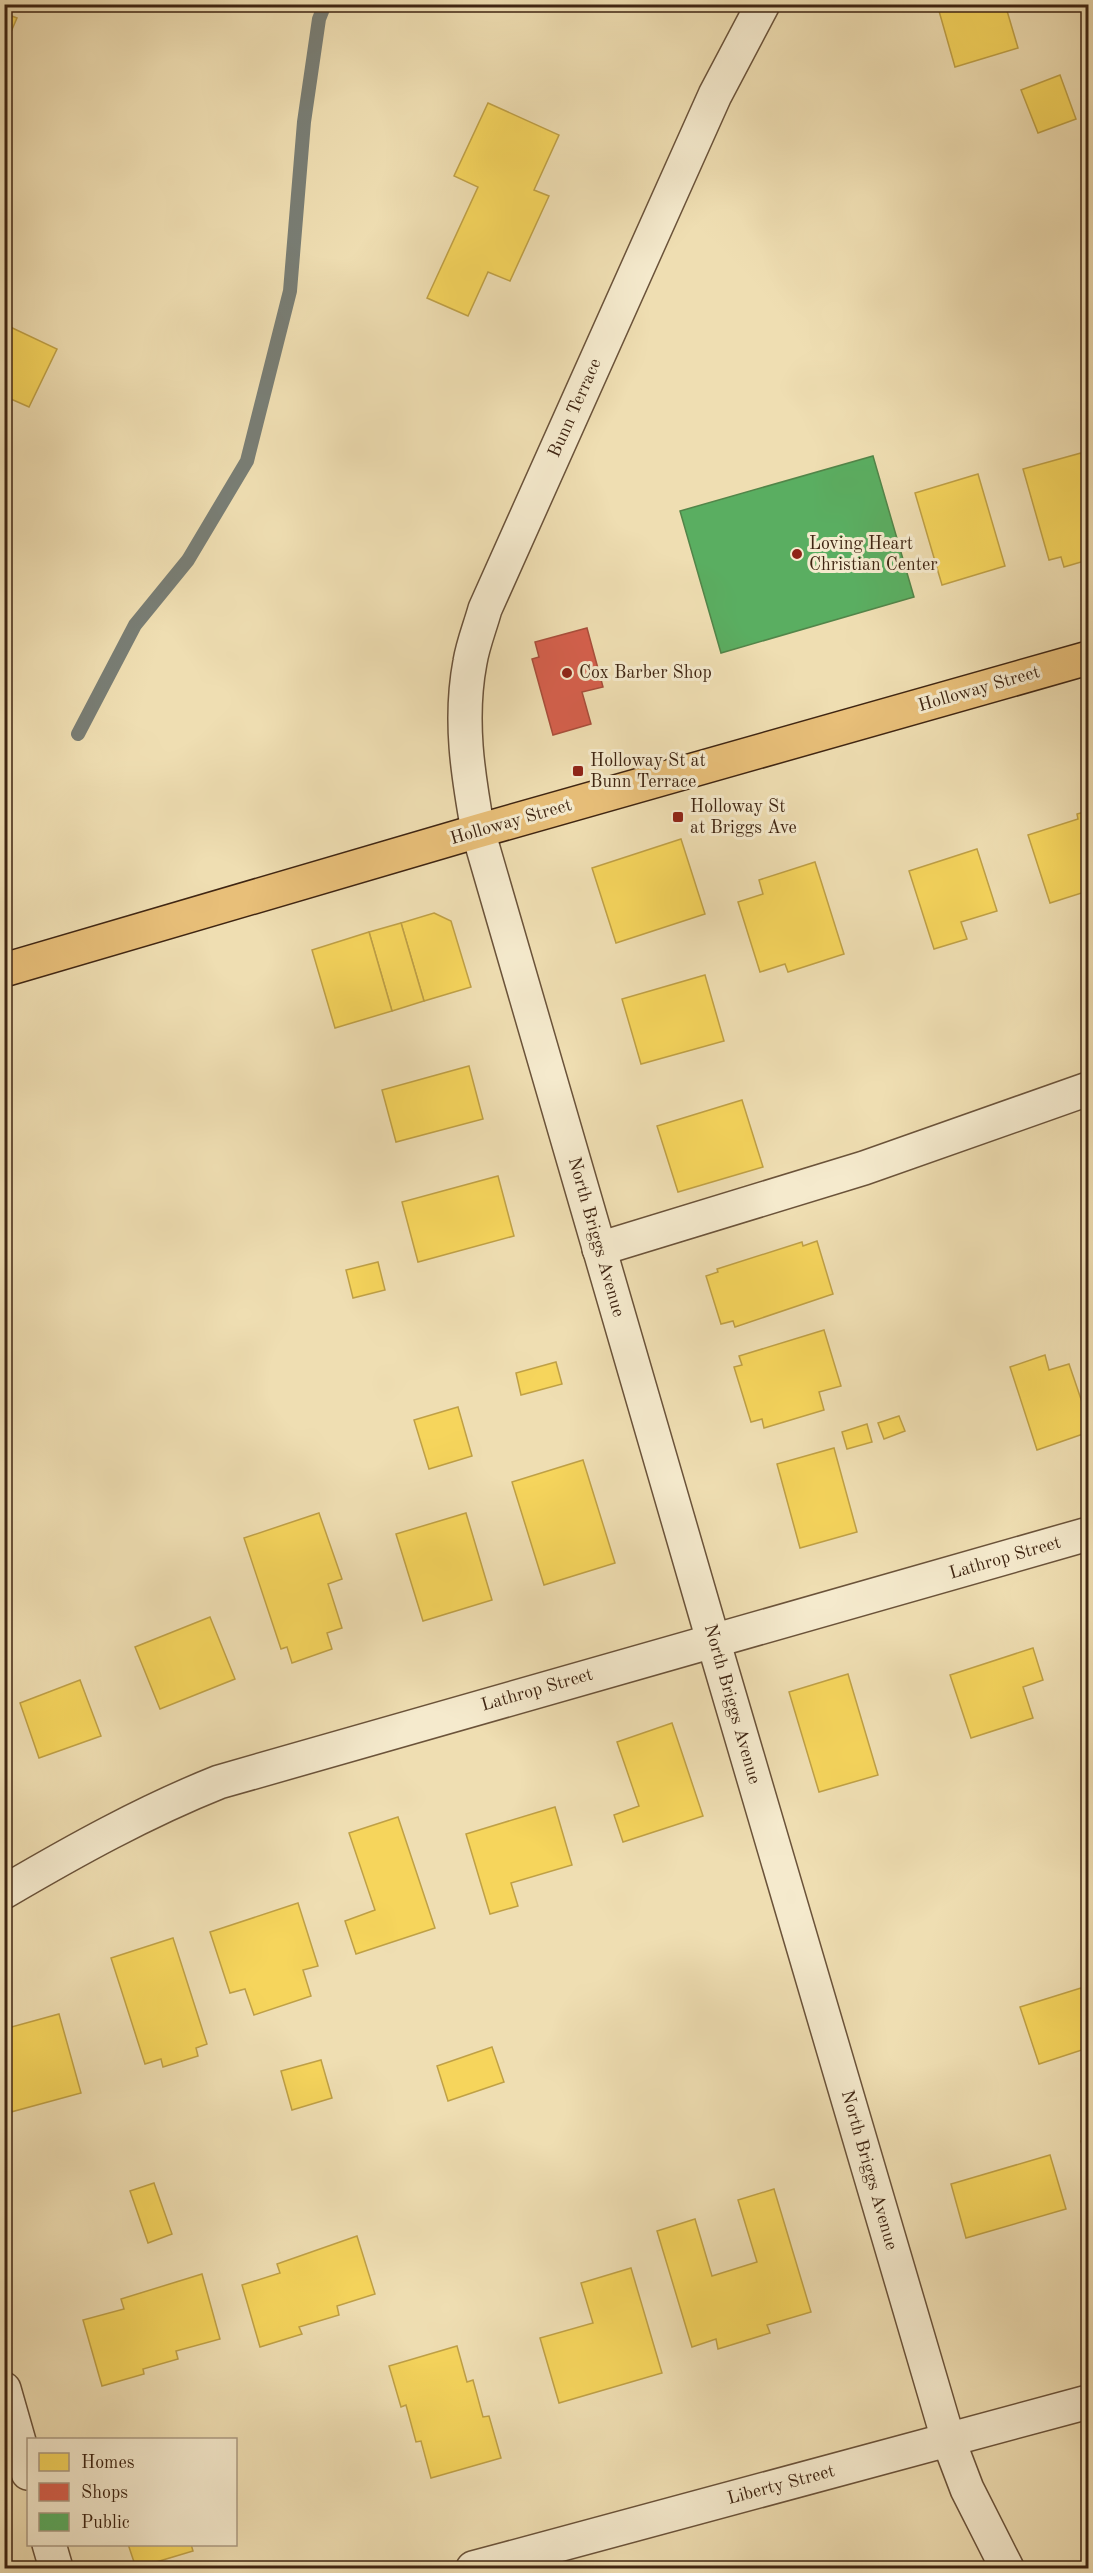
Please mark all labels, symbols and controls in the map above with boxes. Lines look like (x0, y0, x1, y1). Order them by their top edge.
street label: Bunn Terrace (545, 356, 605, 460)
place label: Loving Heart Christian Center (809, 535, 938, 574)
marker: Loving Heart Christian Center (790, 547, 804, 561)
street label: Holloway Street (916, 663, 1042, 715)
place label: Cox Barber Shop (579, 664, 712, 682)
marker: Cox Barber Shop (560, 666, 574, 680)
place label: Holloway St at Bunn Terrace (590, 752, 706, 791)
marker: Holloway St at Bunn Terrace (571, 764, 585, 778)
street label: Holloway Street (448, 796, 574, 848)
place label: Holloway St at Briggs Ave (690, 798, 797, 837)
marker: Holloway St at Briggs Ave (671, 810, 685, 824)
street label: North Briggs Avenue (565, 1155, 627, 1319)
street label: Lathrop Street (947, 1533, 1063, 1583)
street label: North Briggs Avenue (701, 1622, 763, 1786)
street label: Lathrop Street (479, 1665, 595, 1715)
street label: North Briggs Avenue (838, 2088, 900, 2252)
legend (27, 2438, 237, 2546)
text: Homes (81, 2454, 135, 2472)
street label: Liberty Street (725, 2462, 837, 2508)
text: Shops (81, 2484, 128, 2502)
text: Public (81, 2514, 130, 2532)

